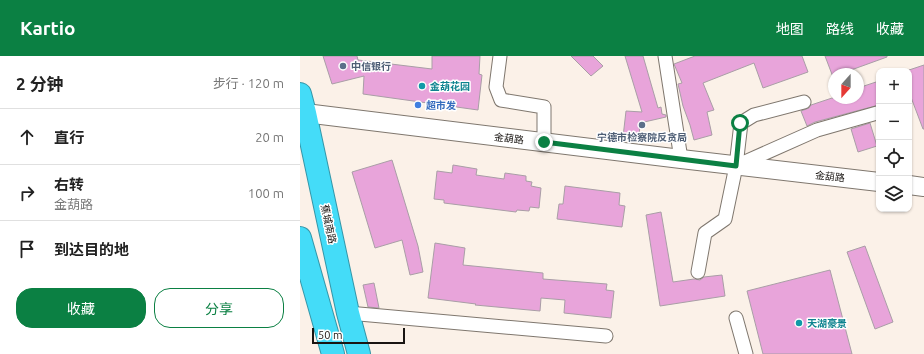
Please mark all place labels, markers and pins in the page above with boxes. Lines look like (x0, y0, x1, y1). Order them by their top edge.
marker: 中信银行 (338, 61, 348, 71)
place label: 中信银行 (351, 61, 391, 72)
marker: 金葫花园 (417, 81, 427, 91)
place label: 金葫花园 (429, 81, 470, 92)
marker: 超市发 (413, 100, 423, 110)
place label: 超市发 (426, 100, 456, 111)
marker: 宁德市检察院反贪局 (637, 120, 647, 130)
place label: 宁德市检察院反贪局 (597, 131, 687, 143)
marker: 天湖豪景 (794, 318, 804, 328)
place label: 天湖豪景 (807, 318, 847, 329)

